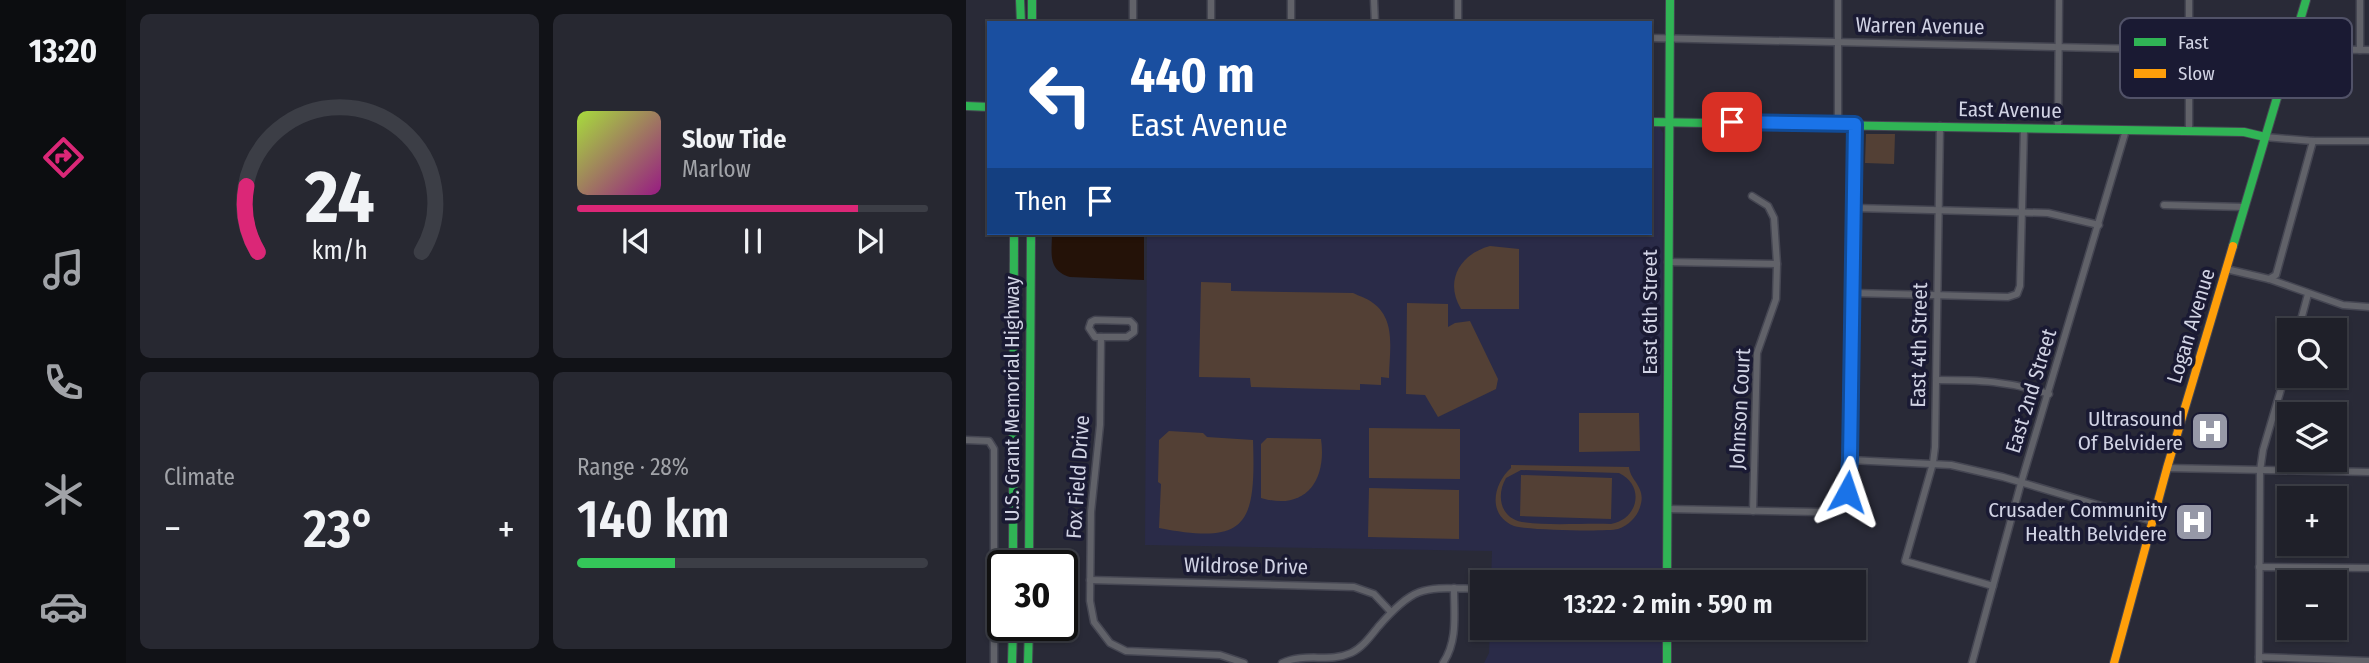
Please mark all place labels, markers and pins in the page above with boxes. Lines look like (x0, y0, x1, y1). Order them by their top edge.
pin (1702, 92, 1762, 152)
place label: Ultrasound Of Belvidere (2078, 406, 2183, 456)
hospital icon: Ultrasound Of Belvidere (2189, 410, 2231, 452)
place label: Crusader Community Health Belvidere (1988, 497, 2168, 547)
hospital icon: Crusader Community Health Belvidere (2173, 501, 2215, 543)

